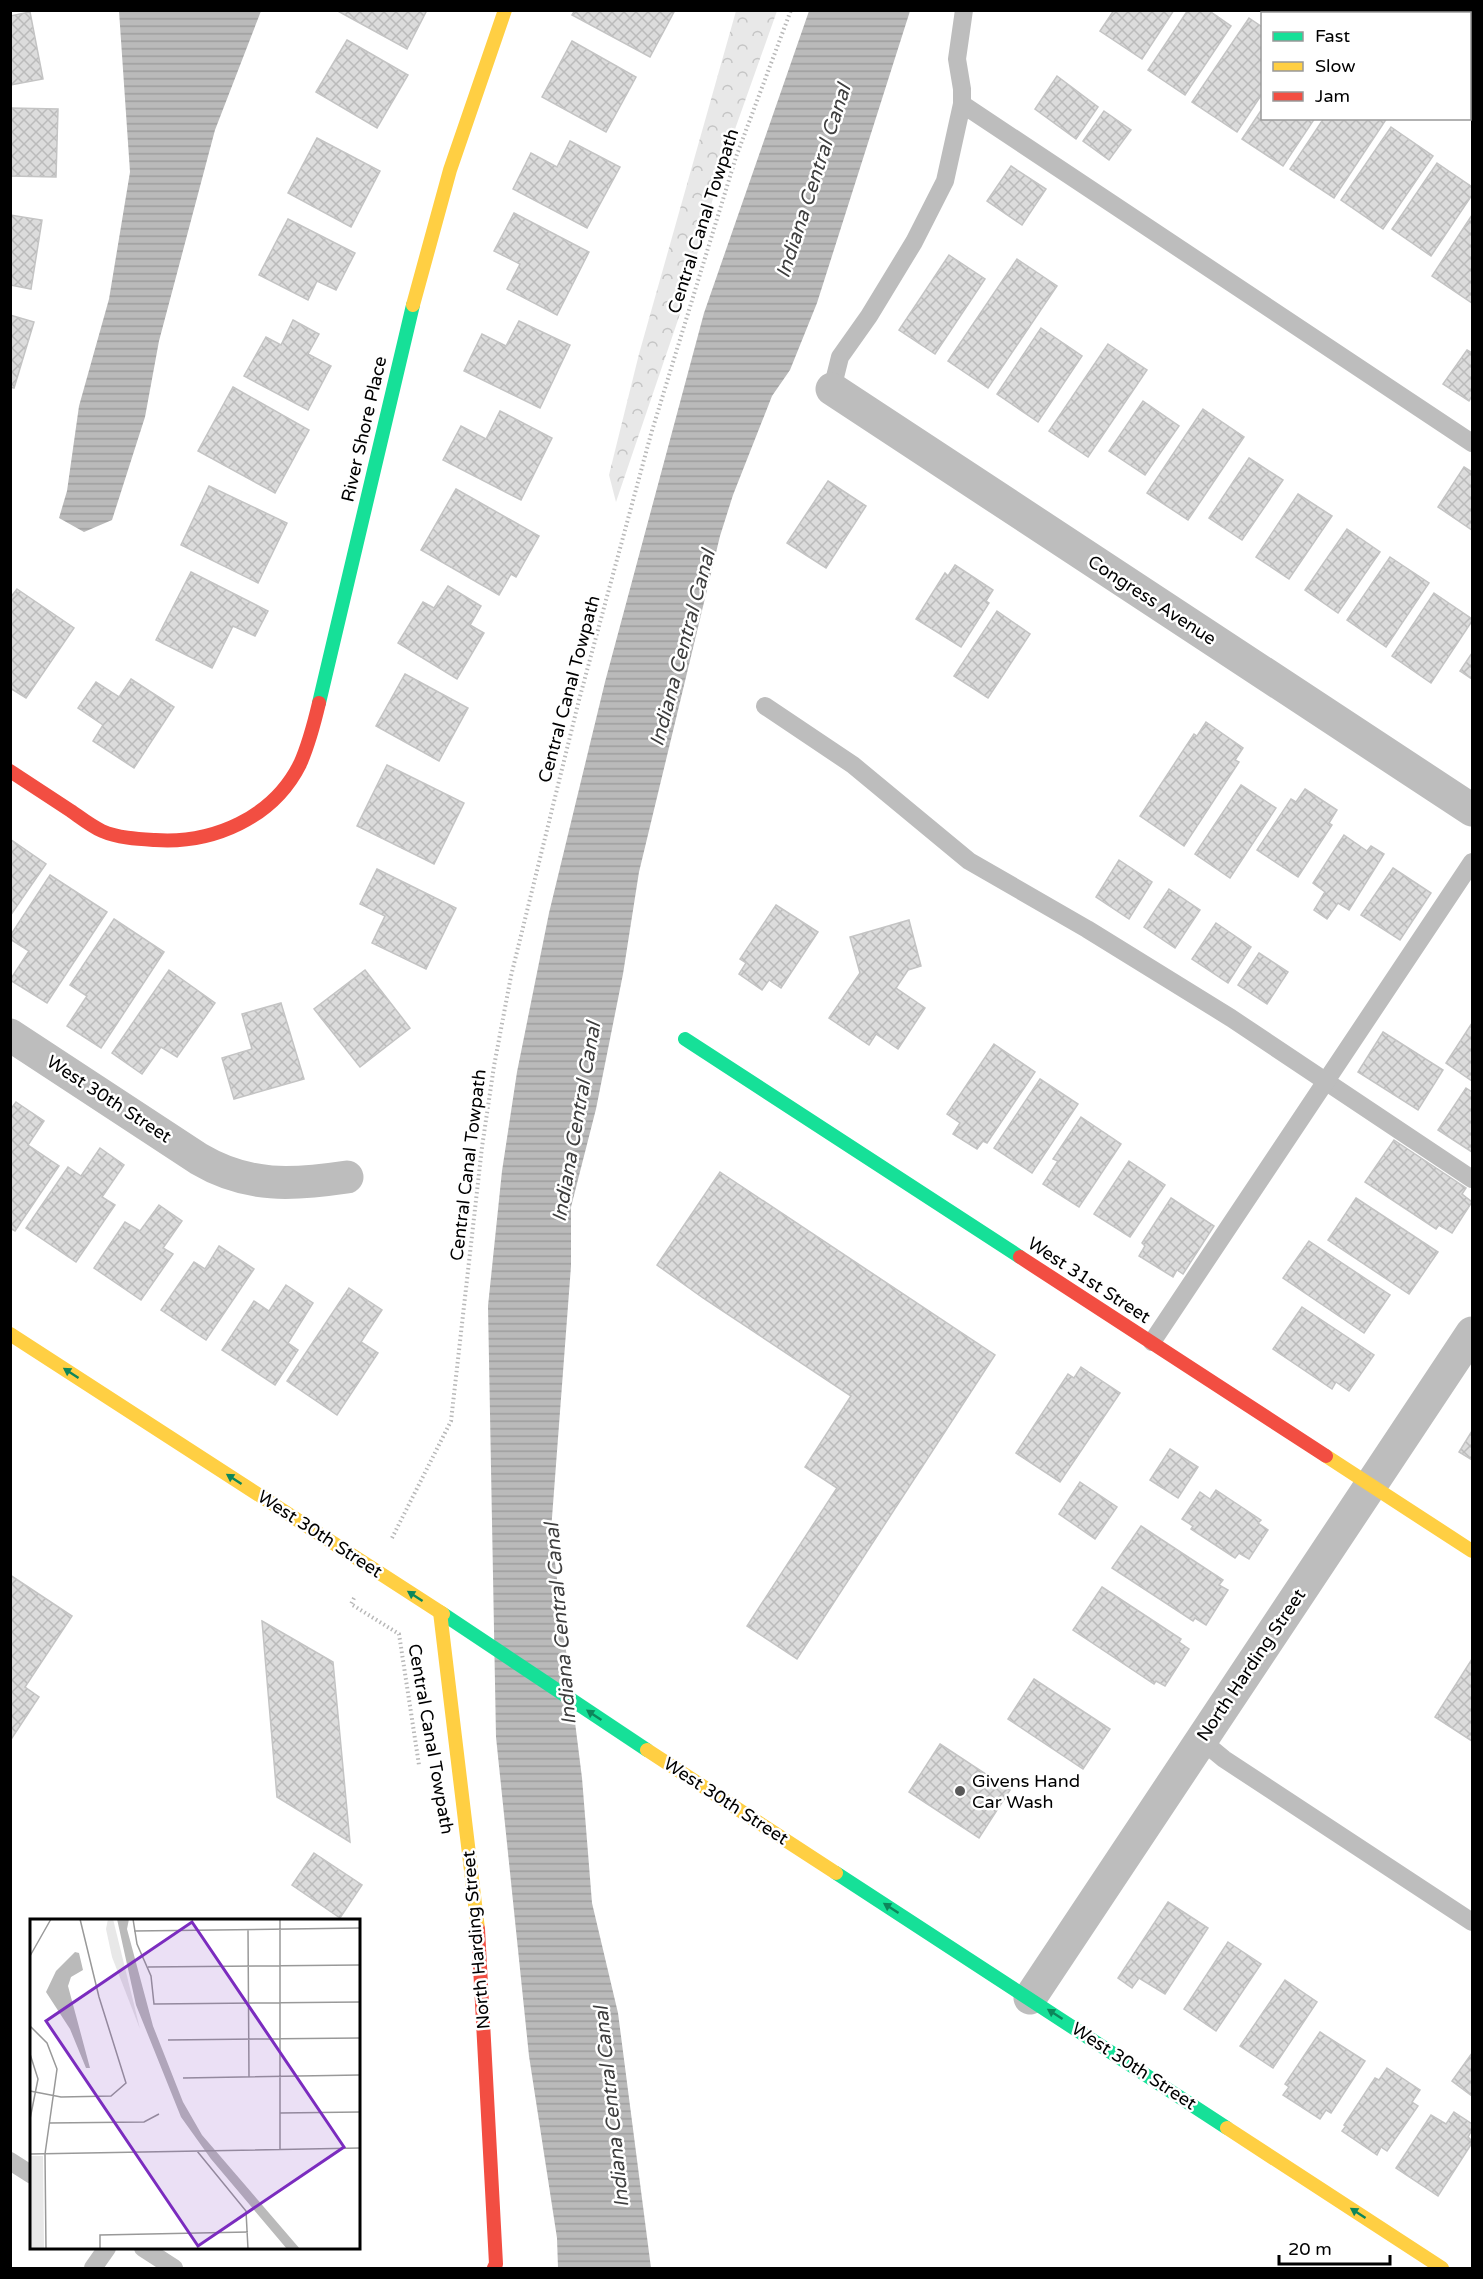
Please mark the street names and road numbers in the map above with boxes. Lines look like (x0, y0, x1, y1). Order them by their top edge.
street label: Central Canal Towpath (663, 126, 743, 316)
street label: River Shore Place (337, 354, 391, 504)
street label: Congress Avenue (1084, 550, 1220, 650)
street label: Central Canal Towpath (533, 593, 605, 785)
street label: West 30th Street (43, 1050, 176, 1148)
street label: Central Canal Towpath (445, 1068, 491, 1262)
street label: West 31st Street (1024, 1232, 1155, 1328)
street label: West 30th Street (254, 1485, 387, 1583)
street label: North Harding Street (1192, 1584, 1310, 1745)
street label: Central Canal Towpath (403, 1642, 459, 1836)
street label: West 30th Street (660, 1752, 793, 1850)
street label: North Harding Street (457, 1850, 495, 2030)
street label: West 30th Street (1068, 2017, 1201, 2115)

